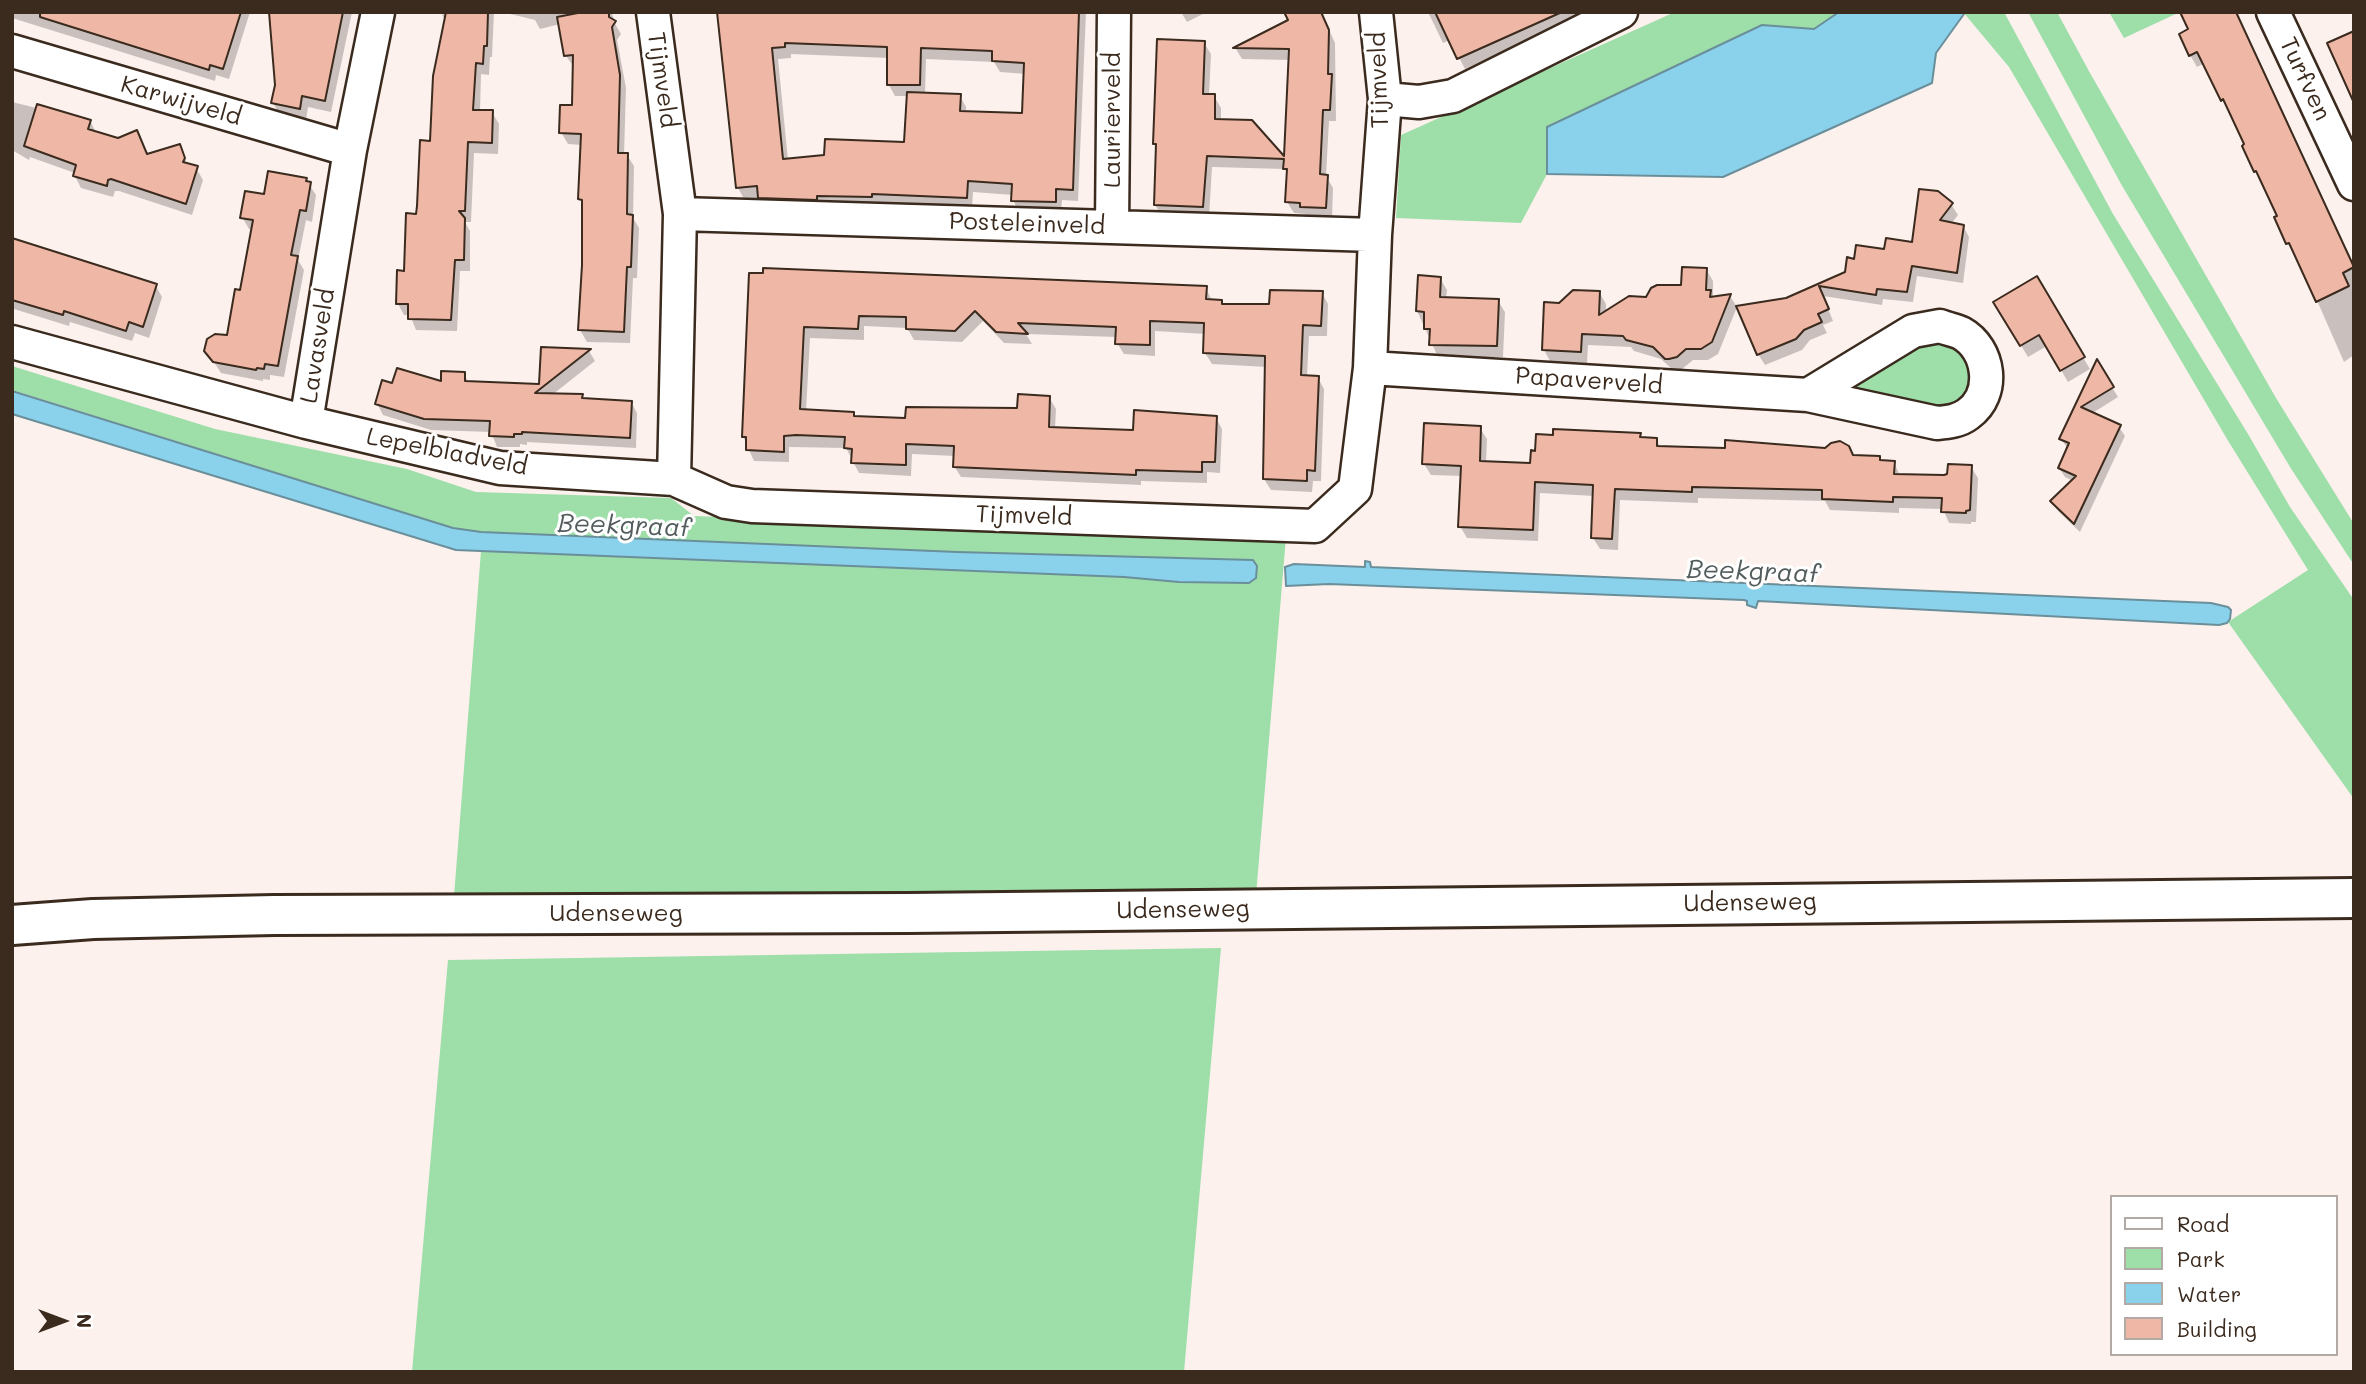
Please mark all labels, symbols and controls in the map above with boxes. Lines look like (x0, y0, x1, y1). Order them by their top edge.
street label: Tijmveld (641, 30, 683, 130)
street label: Tijmveld (1363, 31, 1395, 129)
street label: Turfven (2273, 33, 2337, 125)
street label: Laurierveld (1099, 52, 1127, 188)
street label: Karwijveld (117, 70, 245, 132)
street label: Posteleinveld (948, 207, 1106, 241)
street label: Lavasveld (295, 287, 341, 405)
street label: Papaverveld (1514, 361, 1664, 401)
street label: Lepelbladveld (364, 422, 530, 482)
street label: Tijmveld (975, 500, 1073, 532)
water label: Beekgraaf (557, 508, 691, 544)
water label: Beekgraaf (1686, 554, 1820, 590)
street label: Udenseweg (1683, 887, 1817, 919)
street label: Udenseweg (1116, 894, 1250, 926)
street label: Udenseweg (549, 900, 683, 928)
legend (2110, 1195, 2338, 1356)
text: Road (2177, 1210, 2229, 1237)
text: Park (2177, 1245, 2225, 1272)
text: Water (2177, 1280, 2241, 1307)
north arrow (28, 1286, 98, 1356)
text: N (72, 1314, 97, 1328)
text: Building (2177, 1315, 2257, 1342)

